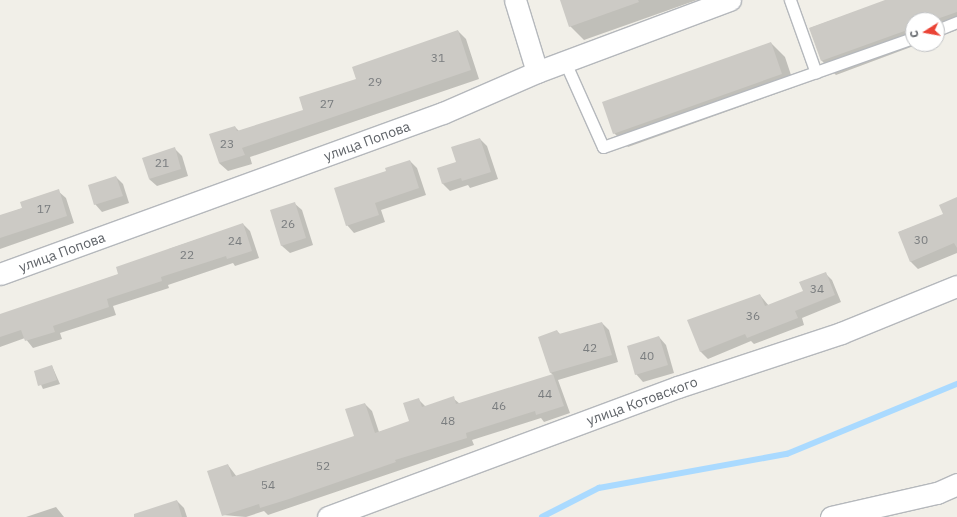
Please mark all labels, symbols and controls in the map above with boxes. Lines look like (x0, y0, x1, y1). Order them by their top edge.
north arrow (905, 12, 945, 52)
text: С (907, 29, 922, 39)
house number: 31 (431, 51, 445, 65)
house number: 29 (368, 75, 382, 89)
house number: 27 (320, 97, 334, 111)
street label: улица Попова (322, 118, 412, 164)
house number: 23 (220, 137, 234, 151)
house number: 21 (155, 156, 169, 170)
house number: 17 (37, 202, 51, 216)
house number: 26 (281, 217, 295, 231)
street label: улица Попова (17, 229, 107, 275)
house number: 30 (914, 233, 928, 247)
house number: 24 (228, 234, 242, 248)
house number: 22 (180, 248, 194, 262)
house number: 34 (810, 282, 824, 296)
house number: 36 (746, 309, 760, 323)
house number: 42 (583, 341, 597, 355)
house number: 40 (640, 349, 654, 363)
street label: улица Котовского (584, 373, 700, 429)
house number: 44 (538, 387, 552, 401)
house number: 46 (492, 399, 506, 413)
house number: 48 (441, 414, 455, 428)
house number: 52 (316, 459, 330, 473)
house number: 54 (261, 478, 275, 492)

